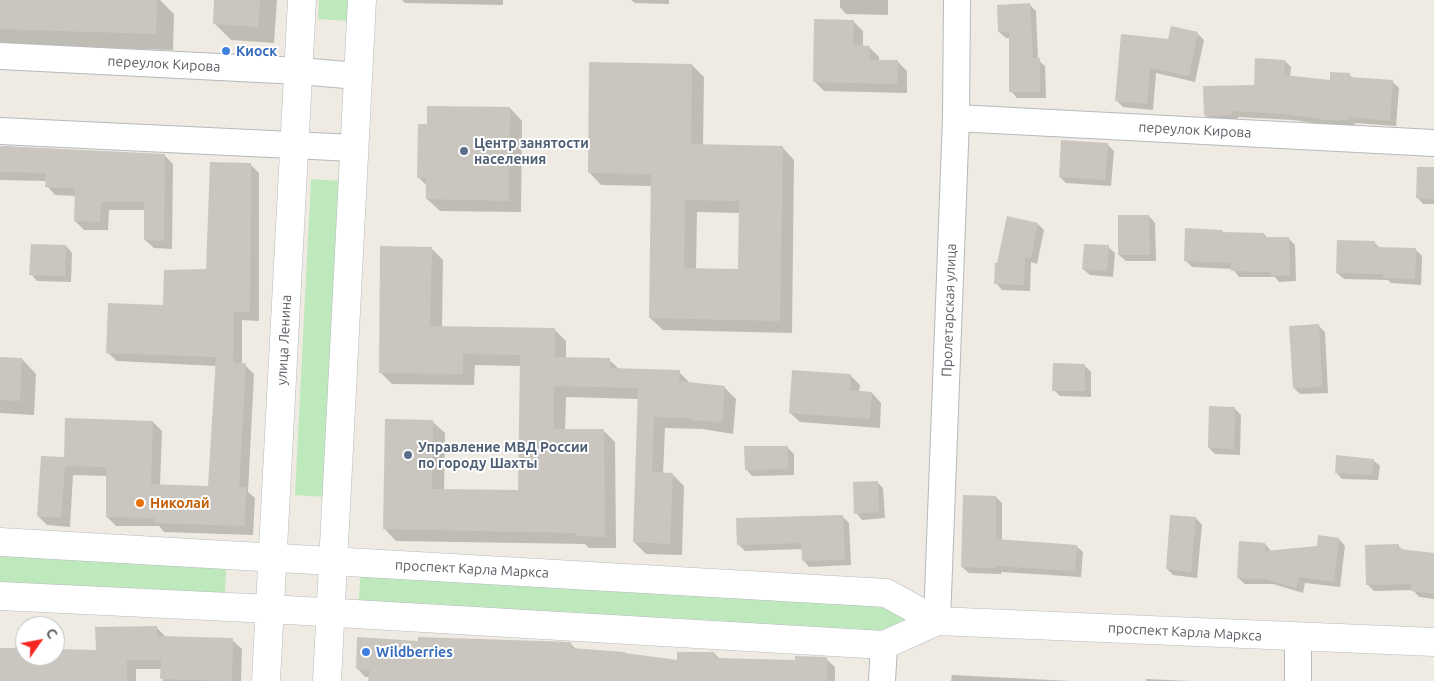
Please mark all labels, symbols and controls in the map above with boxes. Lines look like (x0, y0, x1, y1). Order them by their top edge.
place label: Киоск (236, 43, 277, 59)
marker: Киоск (220, 45, 232, 57)
street label: переулок Кирова (107, 53, 221, 75)
street label: переулок Кирова (1138, 119, 1252, 141)
place label: Центр занятости населения (474, 135, 589, 168)
marker: Центр занятости населения (458, 145, 470, 157)
street label: Пролетарская улица (938, 243, 960, 377)
street label: улица Ленина (273, 294, 295, 386)
place label: Управление МВД России по городу Шахты (418, 439, 588, 472)
marker: Управление МВД России по городу Шахты (402, 449, 414, 461)
place label: Николай (150, 495, 209, 511)
marker: Николай (134, 497, 146, 509)
street label: проспект Карла Маркса (395, 557, 549, 581)
north arrow (15, 616, 65, 666)
street label: проспект Карла Маркса (1108, 620, 1262, 644)
text: С (43, 625, 61, 641)
place label: Wildberries (376, 644, 453, 660)
marker: Wildberries (360, 646, 372, 658)

